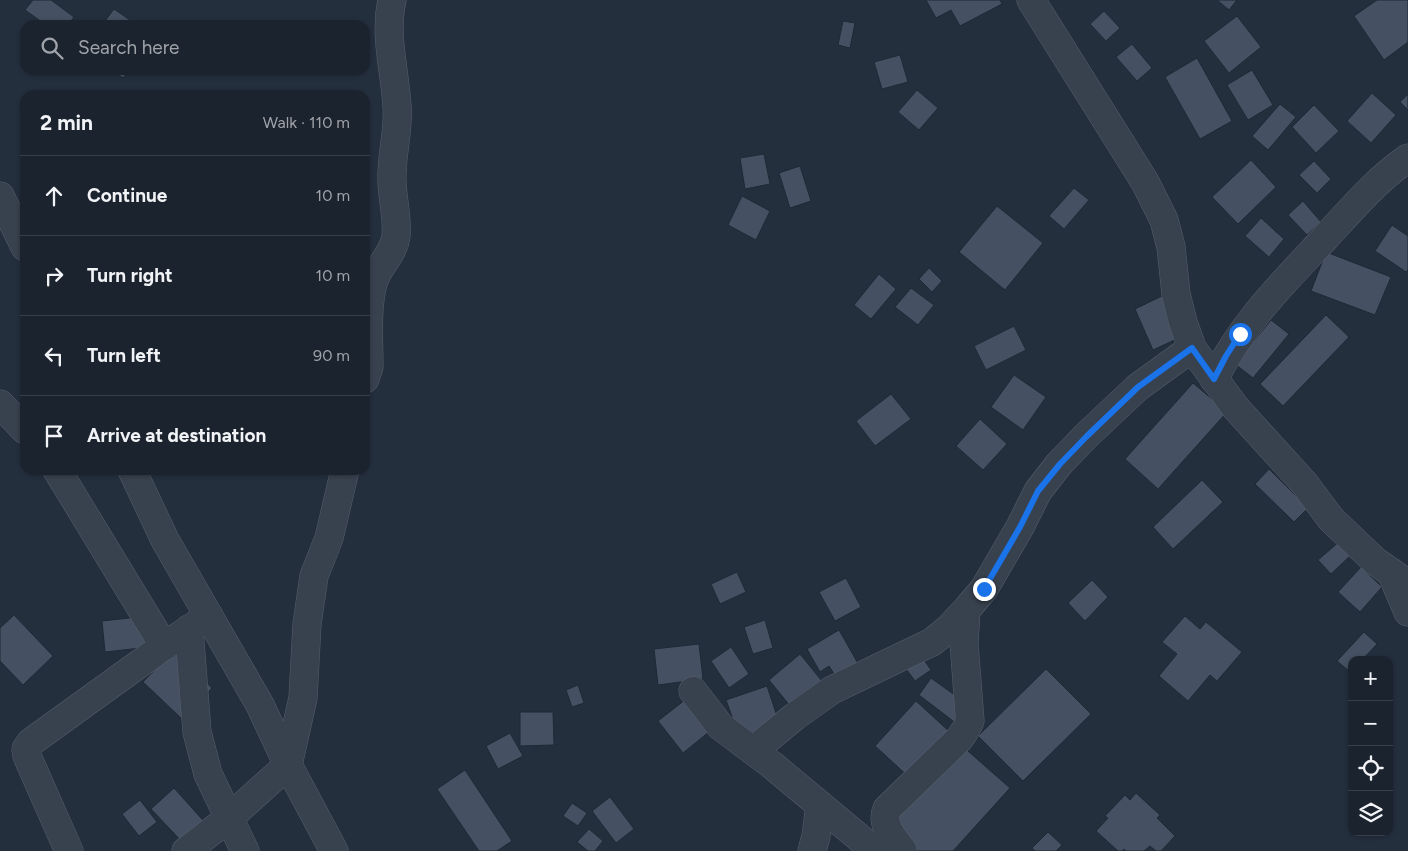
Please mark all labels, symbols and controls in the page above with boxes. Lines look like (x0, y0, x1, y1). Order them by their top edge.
search box (20, 20, 370, 75)
icon: search (38, 34, 66, 62)
text: Search here (78, 36, 180, 59)
text: 2 min (40, 110, 93, 135)
text: Walk · 110 m (263, 113, 350, 132)
icon: ahead (40, 182, 68, 210)
text: Continue (87, 184, 167, 207)
text: 10 m (316, 186, 350, 205)
icon: right (40, 262, 68, 290)
text: Turn right (87, 264, 173, 287)
text: 10 m (316, 266, 350, 285)
route start (1229, 323, 1252, 346)
icon: left (40, 342, 68, 370)
text: Turn left (87, 344, 161, 367)
text: 90 m (313, 346, 350, 365)
icon: arrive (40, 422, 68, 450)
text: Arrive at destination (87, 424, 266, 447)
route end (973, 578, 996, 601)
map controls (1348, 656, 1393, 836)
button: + (1348, 656, 1393, 701)
button: − (1348, 701, 1393, 746)
button: locate (1348, 746, 1393, 791)
button: layers (1348, 791, 1393, 836)

